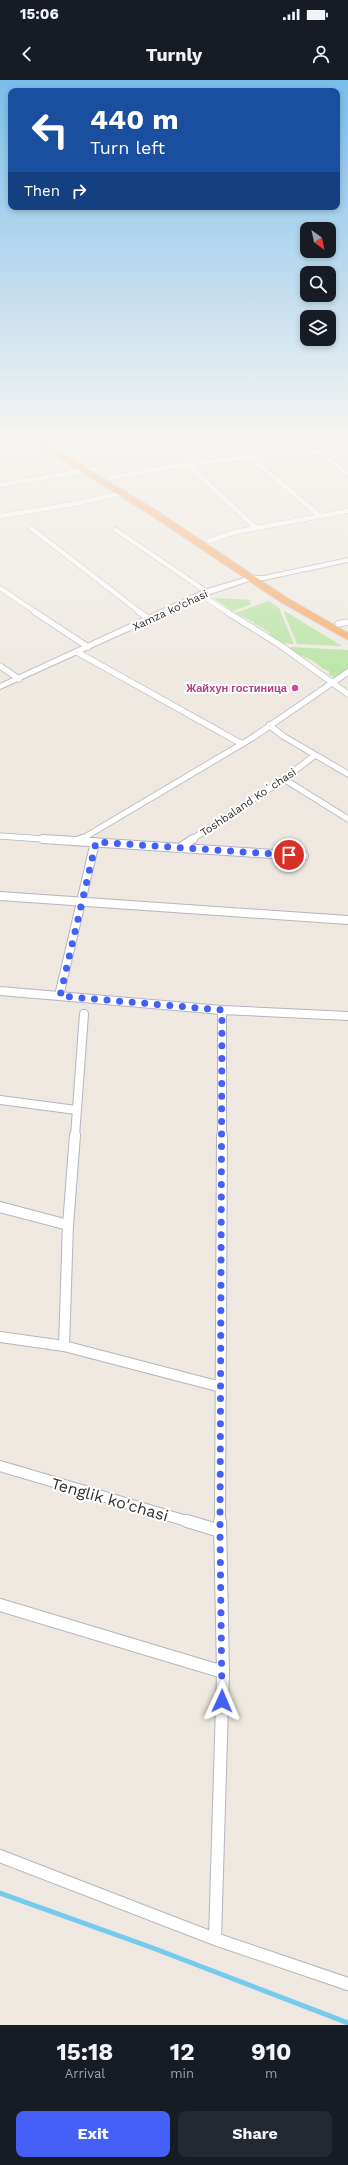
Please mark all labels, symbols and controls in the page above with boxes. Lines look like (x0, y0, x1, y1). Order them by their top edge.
text: 15:06 (20, 5, 59, 23)
icon: back (16, 43, 38, 65)
icon: person (310, 43, 332, 65)
text: Turnly (146, 44, 202, 65)
text: 440 m (90, 103, 179, 136)
icon: left (24, 104, 76, 156)
text: Turn left (90, 137, 165, 158)
icon: right (68, 180, 90, 202)
text: Then (24, 182, 60, 200)
north arrow (300, 222, 336, 258)
map controls (300, 222, 336, 346)
button: search (300, 266, 336, 302)
button: layers (300, 310, 336, 346)
street label: Xamza ko'chasi (131, 587, 210, 634)
place label: Жайхун гостиница (185, 682, 288, 695)
marker: Жайхун гостиница (290, 683, 300, 693)
street label: Toshbaland Koʻchasi (198, 765, 299, 839)
pin (272, 838, 306, 872)
icon: arrive (278, 844, 300, 866)
street label: Tenglik ko'chasi (49, 1474, 171, 1525)
position arrow (201, 1680, 243, 1722)
text: 15:18 (56, 2038, 113, 2066)
text: 12 (170, 2038, 195, 2066)
text: 910 (251, 2038, 292, 2066)
text: Arrival (65, 2066, 105, 2081)
text: min (170, 2066, 194, 2081)
text: m (265, 2066, 277, 2081)
button: Exit (16, 2111, 170, 2157)
button: Share (178, 2111, 332, 2157)

